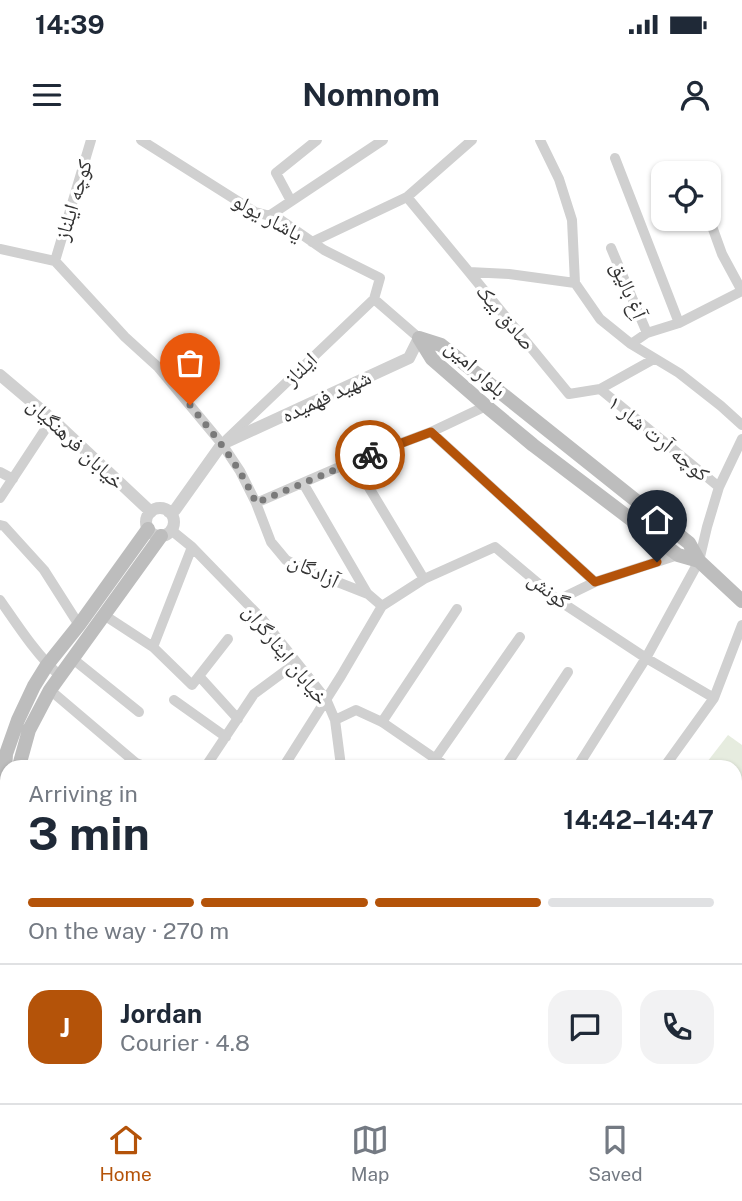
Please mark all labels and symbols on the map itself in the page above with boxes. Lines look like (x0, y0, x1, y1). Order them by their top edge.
street label: کوچه ایلناز (49, 156, 97, 244)
street label: یاشار یولو (229, 188, 307, 246)
street label: آِغ بالیق (605, 258, 652, 323)
street label: صادق بیک (470, 279, 541, 356)
pin (160, 333, 220, 405)
street label: بلوار امین (440, 334, 512, 403)
street label: ایلناز (277, 347, 322, 392)
street label: شهید فهمیده (277, 364, 375, 428)
street label: کوچه آرت شار ۱ (603, 390, 715, 486)
street label: خیابان فرهنگیان (22, 392, 130, 494)
courier (335, 420, 405, 490)
pin (627, 490, 687, 562)
street label: آزادگان (285, 547, 344, 593)
street label: گونش (523, 566, 575, 615)
street label: خیابان ایثارگران (238, 599, 334, 709)

